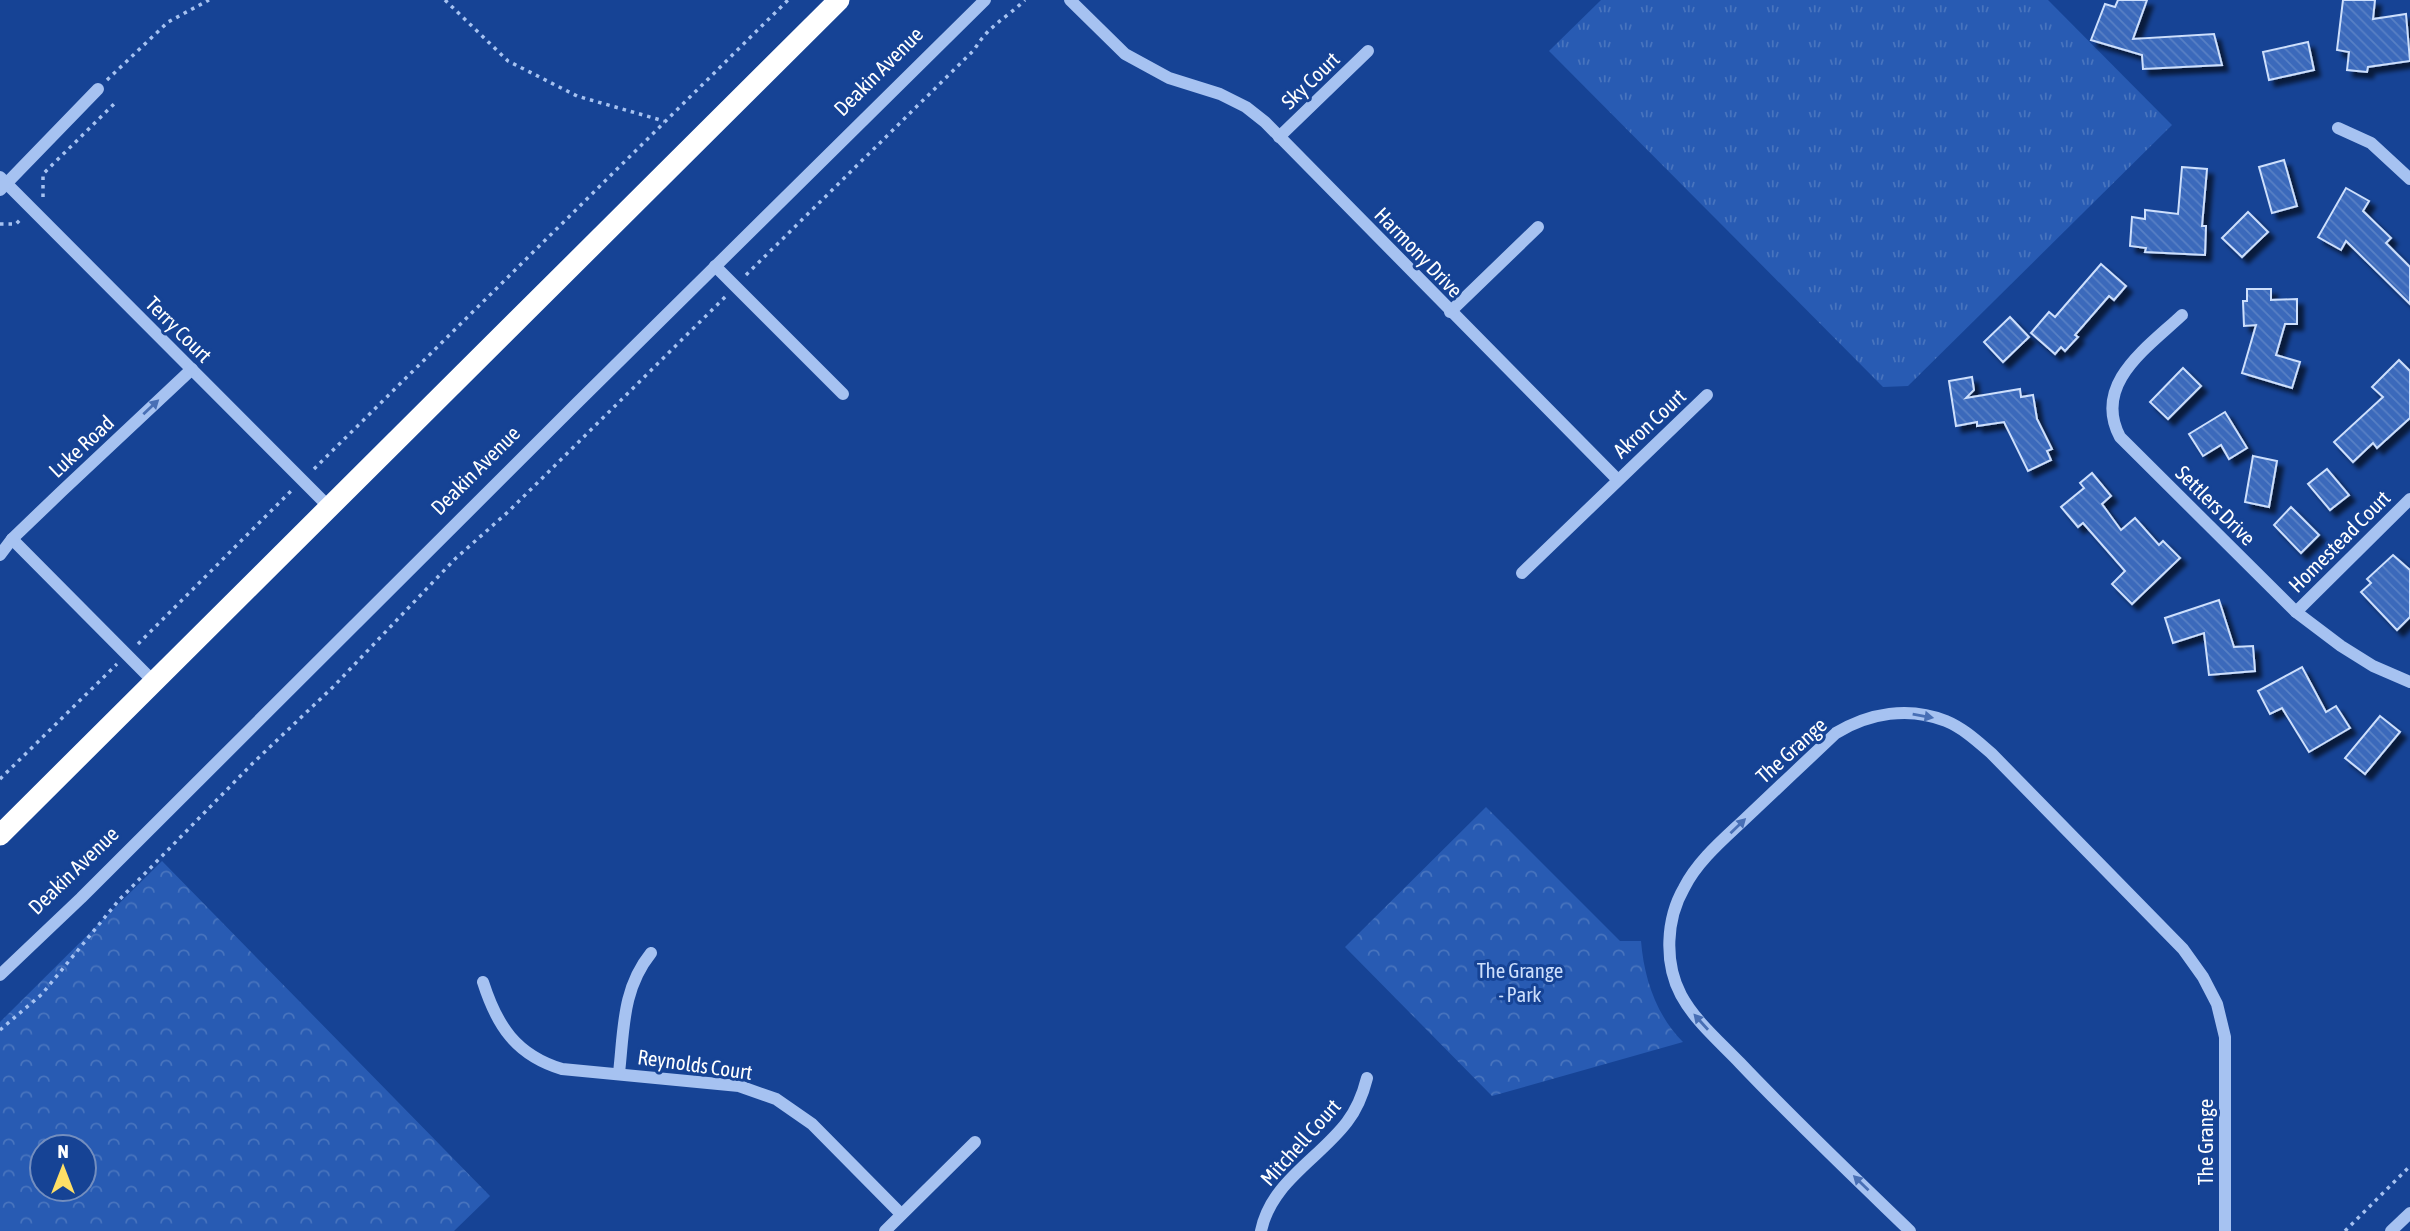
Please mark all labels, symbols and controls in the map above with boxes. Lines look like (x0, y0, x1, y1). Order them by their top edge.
street label: Deakin Avenue (829, 22, 927, 120)
street label: Sky Court (1276, 47, 1344, 113)
street label: Harmony Drive (1370, 202, 1468, 302)
street label: Terry Court (141, 291, 217, 367)
street label: Akron Court (1608, 383, 1690, 463)
one-way arrow (142, 400, 159, 416)
street label: Luke Road (44, 410, 118, 482)
street label: Deakin Avenue (426, 421, 524, 519)
street label: Settlers Drive (2171, 460, 2261, 550)
street label: Homestead Court (2283, 485, 2395, 597)
one-way arrow (1912, 711, 1934, 722)
street label: The Grange (1751, 712, 1831, 788)
one-way arrow (1729, 819, 1746, 835)
street label: Deakin Avenue (23, 821, 123, 919)
park label: The Grange - Park (1477, 958, 1563, 1006)
one-way arrow (1693, 1013, 1709, 1031)
street label: Reynolds Court (636, 1044, 754, 1084)
street label: Mitchell Court (1255, 1094, 1345, 1190)
street label: The Grange (2193, 1099, 2217, 1185)
north arrow (28, 1133, 98, 1203)
text: N (57, 1140, 69, 1162)
one-way arrow (1853, 1176, 1870, 1192)

